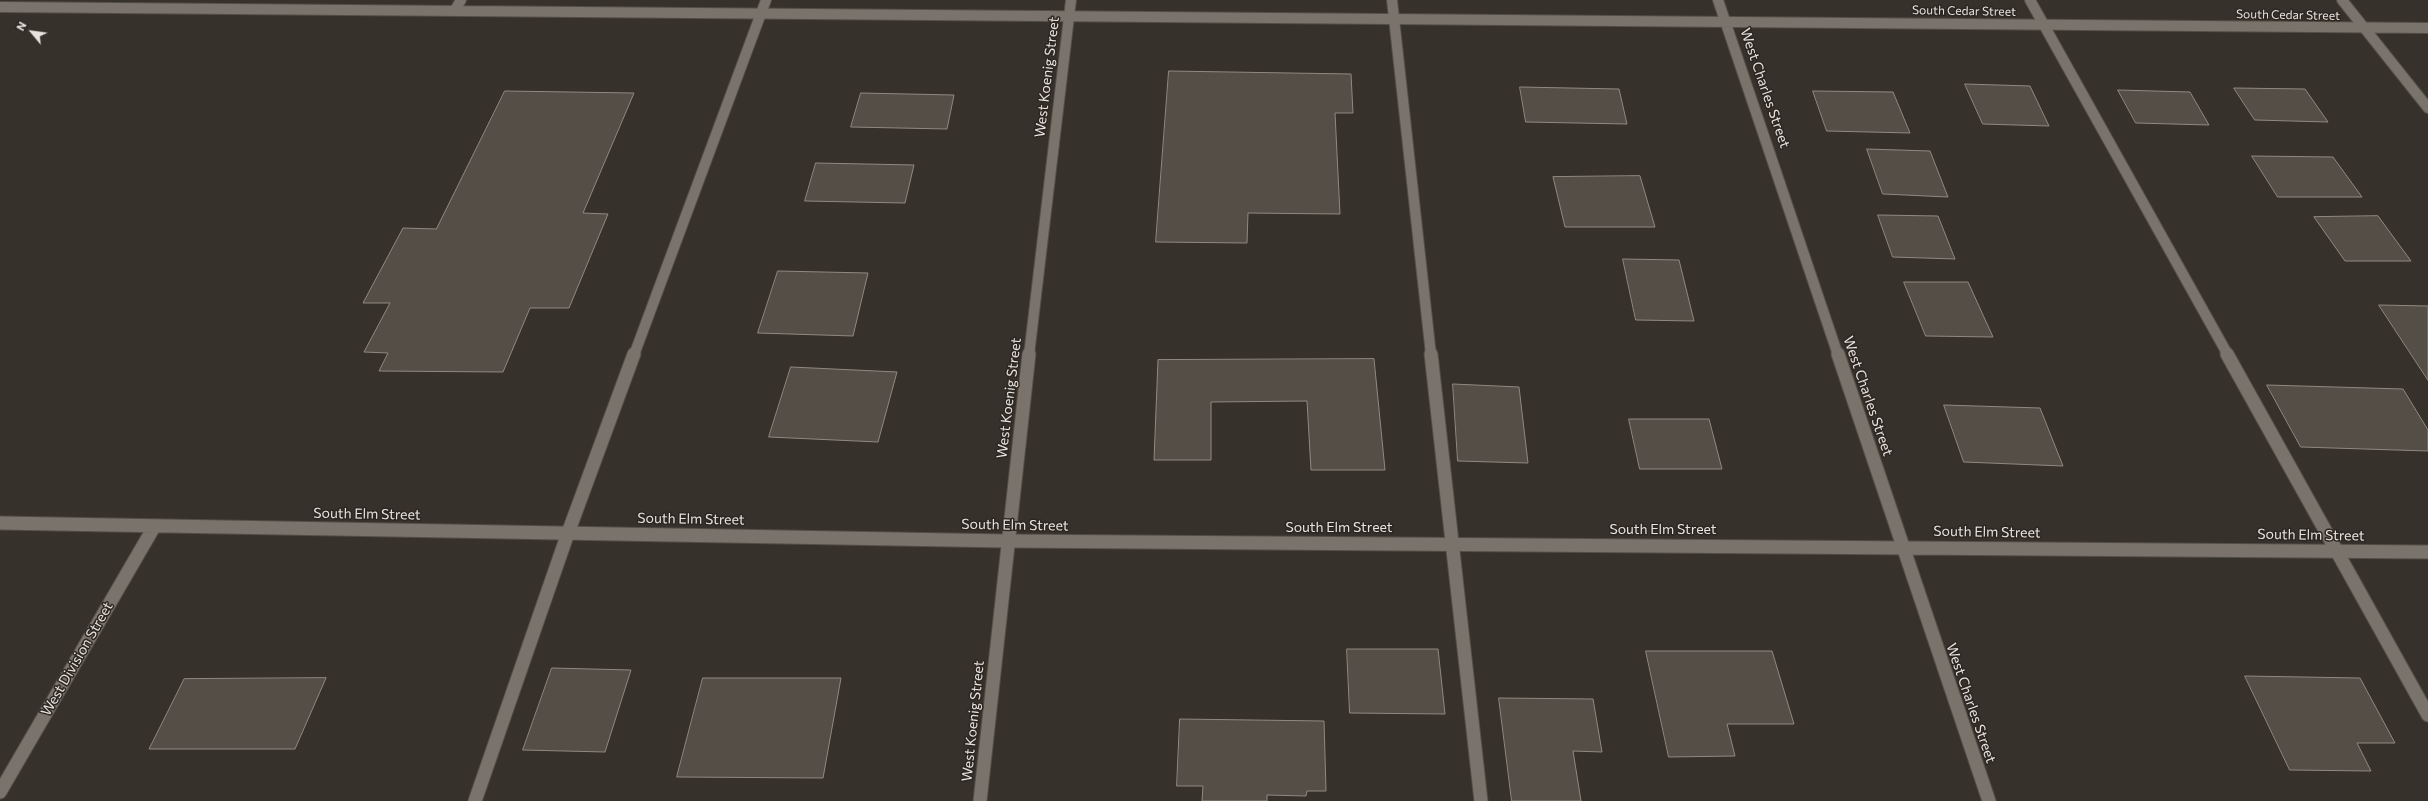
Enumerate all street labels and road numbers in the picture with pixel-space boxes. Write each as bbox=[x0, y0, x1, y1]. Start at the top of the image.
street label: South Cedar Street bbox=[1912, 3, 2016, 19]
street label: South Cedar Street bbox=[2236, 7, 2340, 23]
street label: West Koenig Street bbox=[1031, 16, 1063, 138]
street label: West Charles Street bbox=[1737, 26, 1793, 150]
street label: West Charles Street bbox=[1840, 334, 1896, 458]
street label: West Koenig Street bbox=[993, 337, 1025, 459]
street label: South Elm Street bbox=[313, 505, 421, 523]
street label: South Elm Street bbox=[637, 510, 745, 528]
street label: South Elm Street bbox=[961, 516, 1069, 534]
street label: South Elm Street bbox=[1285, 519, 1393, 535]
street label: South Elm Street bbox=[1609, 521, 1717, 537]
street label: South Elm Street bbox=[1933, 523, 2041, 541]
street label: South Elm Street bbox=[2257, 526, 2365, 544]
street label: West Division Street bbox=[38, 599, 116, 719]
street label: West Charles Street bbox=[1943, 641, 1999, 765]
street label: West Koenig Street bbox=[958, 660, 988, 782]

